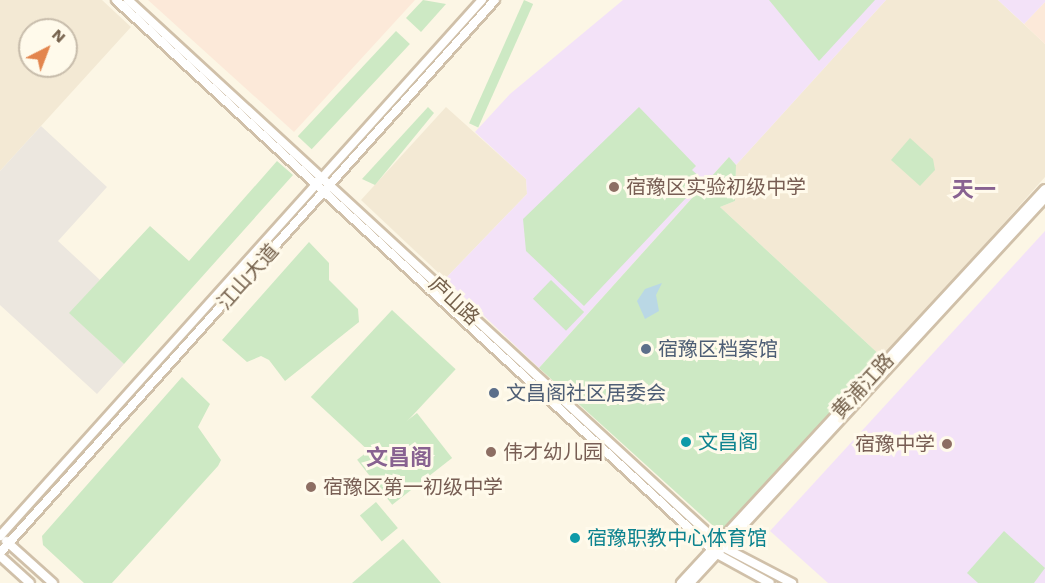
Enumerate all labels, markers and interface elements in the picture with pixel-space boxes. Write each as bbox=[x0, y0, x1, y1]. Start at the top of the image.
north arrow bbox=[18, 18, 78, 78]
text: N bbox=[48, 25, 70, 47]
place label: 宿豫区实验初级中学 bbox=[626, 175, 806, 199]
district label: 天一 bbox=[952, 177, 996, 203]
marker: 宿豫区实验初级中学 bbox=[607, 180, 621, 194]
street label: 江山大道 bbox=[212, 239, 284, 315]
street label: 庐山路 bbox=[424, 272, 484, 330]
place label: 宿豫区档案馆 bbox=[658, 337, 778, 361]
marker: 宿豫区档案馆 bbox=[639, 342, 653, 356]
street label: 黄浦江路 bbox=[827, 349, 899, 423]
place label: 文昌阁社区居委会 bbox=[506, 381, 666, 405]
marker: 文昌阁社区居委会 bbox=[487, 386, 501, 400]
place label: 文昌阁 bbox=[698, 430, 758, 454]
place label: 宿豫中学 bbox=[855, 432, 935, 456]
marker: 文昌阁 bbox=[679, 435, 693, 449]
marker: 宿豫中学 bbox=[940, 437, 954, 451]
place label: 伟才幼儿园 bbox=[503, 440, 603, 464]
district label: 文昌阁 bbox=[366, 445, 432, 471]
marker: 伟才幼儿园 bbox=[484, 445, 498, 459]
place label: 宿豫区第一初级中学 bbox=[323, 475, 503, 499]
marker: 宿豫区第一初级中学 bbox=[304, 480, 318, 494]
place label: 宿豫职教中心体育馆 bbox=[587, 526, 767, 550]
marker: 宿豫职教中心体育馆 bbox=[568, 531, 582, 545]

